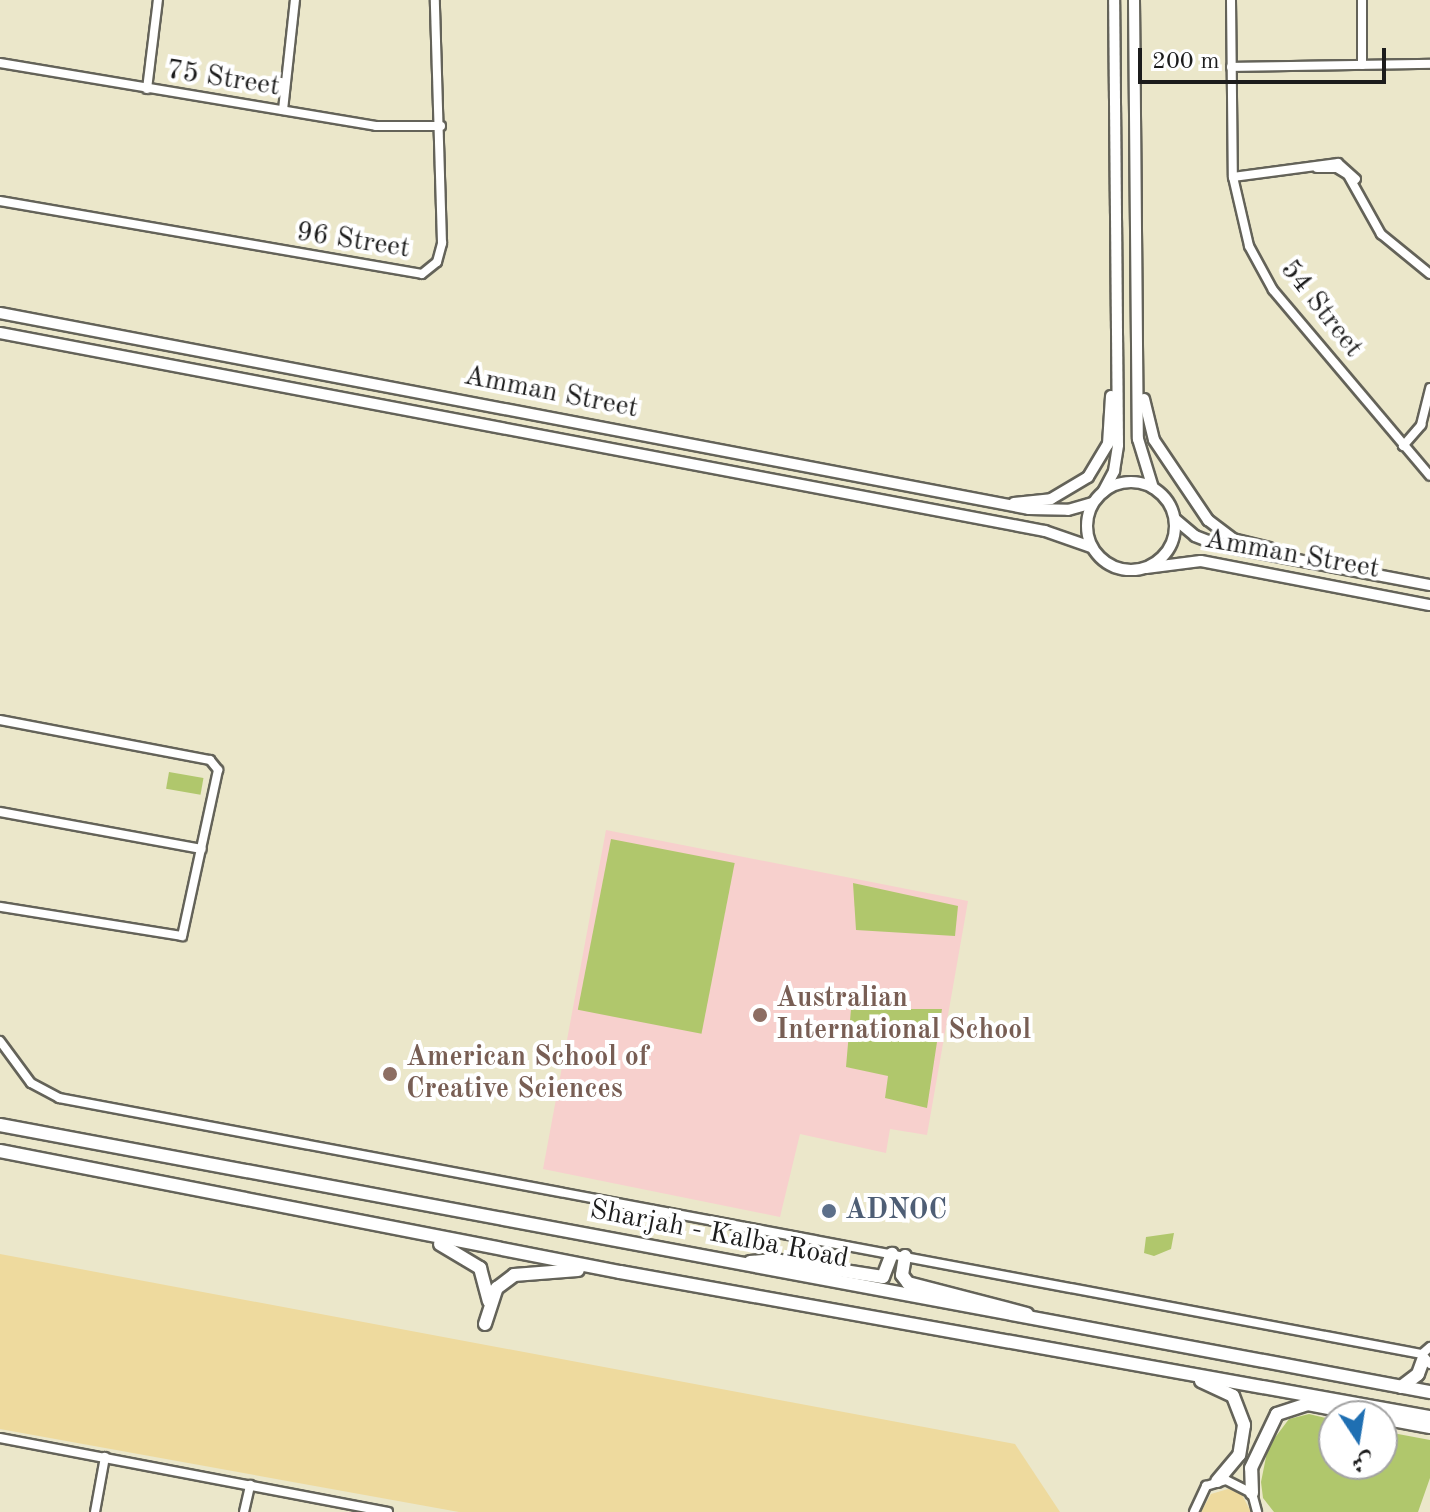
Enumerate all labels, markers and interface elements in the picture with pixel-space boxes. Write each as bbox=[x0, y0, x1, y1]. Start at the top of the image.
scale bar bbox=[1142, 32, 1390, 82]
text: 200 m bbox=[1152, 50, 1220, 74]
street label: 75 Street bbox=[164, 53, 282, 105]
street label: 96 Street bbox=[294, 215, 412, 267]
street label: 54 Street bbox=[1273, 254, 1369, 364]
street label: Amman Street bbox=[461, 360, 641, 426]
street label: Amman Street bbox=[1202, 523, 1382, 587]
place label: Australian International School bbox=[776, 982, 1031, 1048]
marker: Australian International School bbox=[751, 1006, 769, 1024]
place label: American School of Creative Sciences bbox=[406, 1041, 649, 1107]
marker: American School of Creative Sciences bbox=[381, 1065, 399, 1083]
street label: Sharjah - Kalba Road bbox=[587, 1193, 851, 1277]
place label: ADNOC bbox=[845, 1194, 947, 1228]
marker: ADNOC bbox=[820, 1202, 838, 1220]
north arrow bbox=[1318, 1400, 1398, 1480]
text: ش bbox=[1350, 1448, 1376, 1475]

